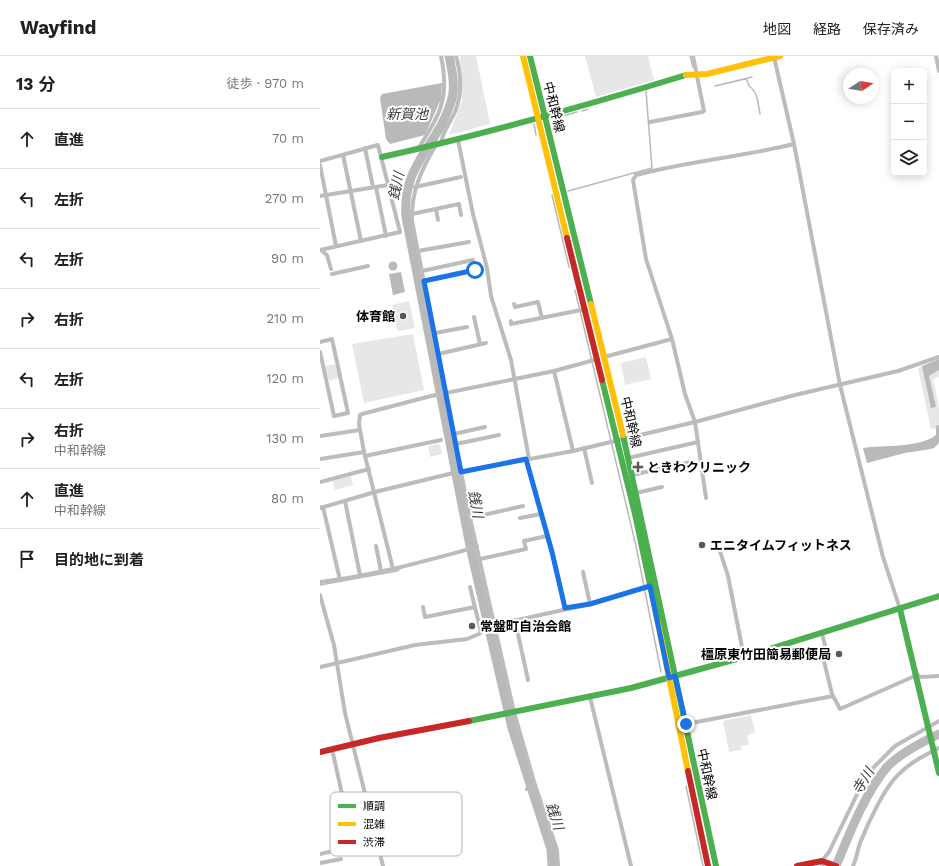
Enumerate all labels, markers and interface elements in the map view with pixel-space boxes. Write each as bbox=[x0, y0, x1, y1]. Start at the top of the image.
text: Wayfind bbox=[20, 16, 96, 39]
text: 地図 bbox=[763, 21, 791, 37]
text: 経路 bbox=[813, 21, 841, 37]
text: 保存済み bbox=[863, 21, 919, 37]
north arrow bbox=[843, 68, 879, 104]
map controls bbox=[891, 68, 927, 176]
button: + bbox=[891, 68, 927, 104]
text: 13 分 bbox=[16, 74, 55, 94]
text: 徒歩 · 970 m bbox=[226, 76, 304, 91]
street label: 中和幹線 bbox=[540, 80, 568, 134]
button: − bbox=[891, 104, 927, 140]
water label: 新賀池 bbox=[386, 106, 430, 122]
icon: ahead bbox=[16, 128, 38, 150]
text: 直進 bbox=[54, 131, 84, 149]
text: 70 m bbox=[272, 131, 304, 146]
button: layers bbox=[891, 140, 927, 176]
water label: 銭川 bbox=[385, 169, 407, 201]
icon: left bbox=[16, 188, 38, 210]
text: 左折 bbox=[54, 191, 84, 209]
text: 270 m bbox=[265, 191, 304, 206]
icon: left bbox=[16, 248, 38, 270]
text: 左折 bbox=[54, 251, 84, 269]
text: 90 m bbox=[271, 251, 304, 266]
route start bbox=[466, 261, 484, 279]
icon: right bbox=[16, 308, 38, 330]
place label: 体育館 bbox=[356, 309, 395, 324]
text: 右折 bbox=[54, 311, 84, 329]
text: 210 m bbox=[266, 311, 304, 326]
marker: 体育館 bbox=[398, 311, 408, 321]
icon: left bbox=[16, 368, 38, 390]
text: 左折 bbox=[54, 371, 84, 389]
text: 120 m bbox=[266, 371, 304, 386]
street label: 中和幹線 bbox=[618, 395, 644, 449]
text: 右折 bbox=[54, 422, 84, 440]
icon: right bbox=[16, 428, 38, 450]
text: 130 m bbox=[266, 431, 304, 446]
text: 中和幹線 bbox=[54, 443, 106, 458]
place label: ときわクリニック bbox=[647, 460, 751, 475]
marker: ときわクリニック bbox=[632, 461, 644, 473]
text: 直進 bbox=[54, 482, 84, 500]
icon: ahead bbox=[16, 488, 38, 510]
water label: 銭川 bbox=[465, 489, 487, 521]
text: 80 m bbox=[271, 491, 304, 506]
text: 中和幹線 bbox=[54, 503, 106, 518]
place label: エニタイムフィットネス bbox=[710, 538, 852, 553]
marker: エニタイムフィットネス bbox=[697, 540, 707, 550]
icon: arrive bbox=[16, 548, 38, 570]
text: 目的地に到着 bbox=[54, 551, 144, 569]
place label: 常盤町自治会館 bbox=[480, 619, 571, 634]
marker: 常盤町自治会館 bbox=[467, 621, 477, 631]
place label: 橿原東竹田簡易郵便局 bbox=[701, 647, 831, 662]
marker: 橿原東竹田簡易郵便局 bbox=[834, 649, 844, 659]
route end bbox=[677, 715, 695, 733]
street label: 中和幹線 bbox=[694, 747, 720, 801]
water label: 寺川 bbox=[849, 763, 878, 797]
legend bbox=[330, 792, 462, 856]
text: 順調 bbox=[363, 800, 385, 813]
water label: 銭川 bbox=[543, 800, 568, 834]
text: 混雑 bbox=[363, 818, 385, 831]
text: 渋滞 bbox=[363, 836, 385, 849]

